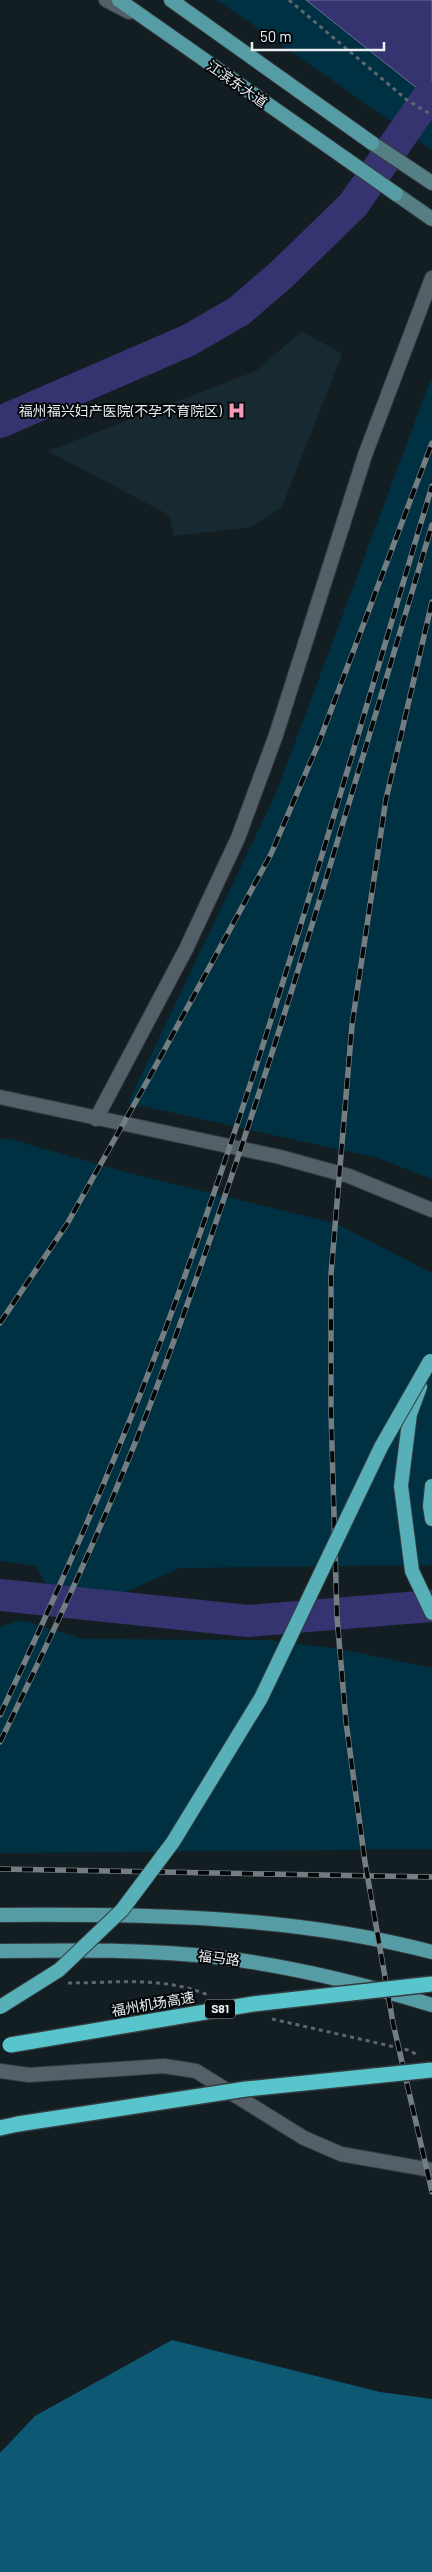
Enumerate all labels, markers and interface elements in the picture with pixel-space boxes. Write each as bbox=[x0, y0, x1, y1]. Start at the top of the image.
scale bar bbox=[252, 20, 384, 52]
text: 50 m bbox=[260, 27, 292, 45]
street label: 江滨东大道 bbox=[204, 57, 271, 111]
hospital icon: 福州福兴妇产医院(不孕不育院区) bbox=[226, 401, 246, 421]
place label: 福州福兴妇产医院(不孕不育院区) bbox=[19, 402, 222, 419]
street label: 福马路 bbox=[197, 1947, 241, 1968]
street label: 福州机场高速 bbox=[110, 1988, 196, 2019]
road number: S81 bbox=[205, 2000, 235, 2018]

